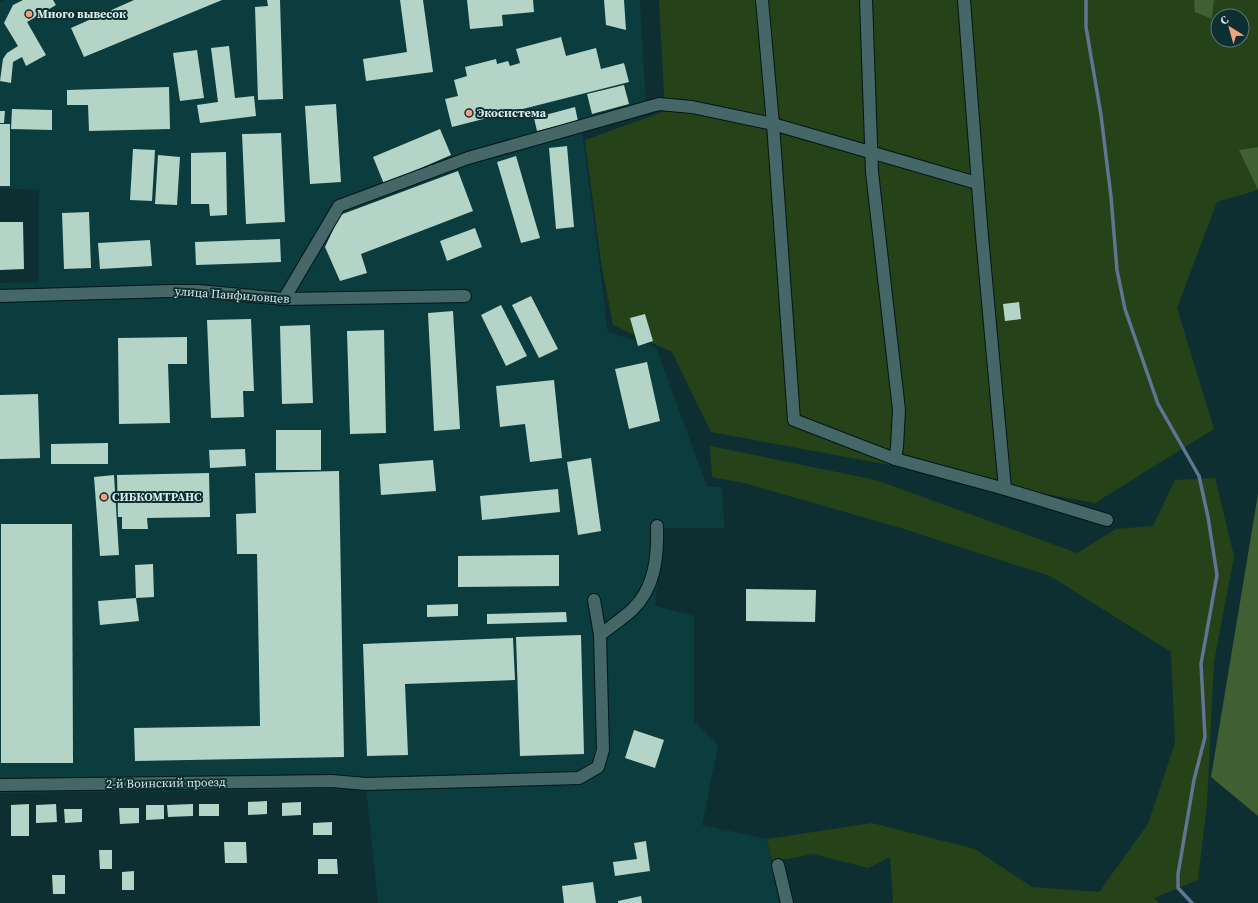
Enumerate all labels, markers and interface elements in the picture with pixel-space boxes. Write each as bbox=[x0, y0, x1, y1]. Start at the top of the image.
place label: Много вывесок bbox=[37, 6, 126, 22]
north arrow bbox=[1210, 8, 1250, 48]
marker: Много вывесок bbox=[24, 9, 34, 19]
text: С bbox=[1217, 12, 1232, 28]
place label: Экосистема bbox=[477, 105, 547, 121]
marker: Экосистема bbox=[464, 108, 474, 118]
street label: улица Панфиловцев bbox=[174, 283, 290, 307]
place label: СИБКОМТРАНС bbox=[112, 489, 202, 505]
marker: СИБКОМТРАНС bbox=[99, 492, 109, 502]
street label: 2-й Воинский проезд bbox=[106, 774, 226, 792]

